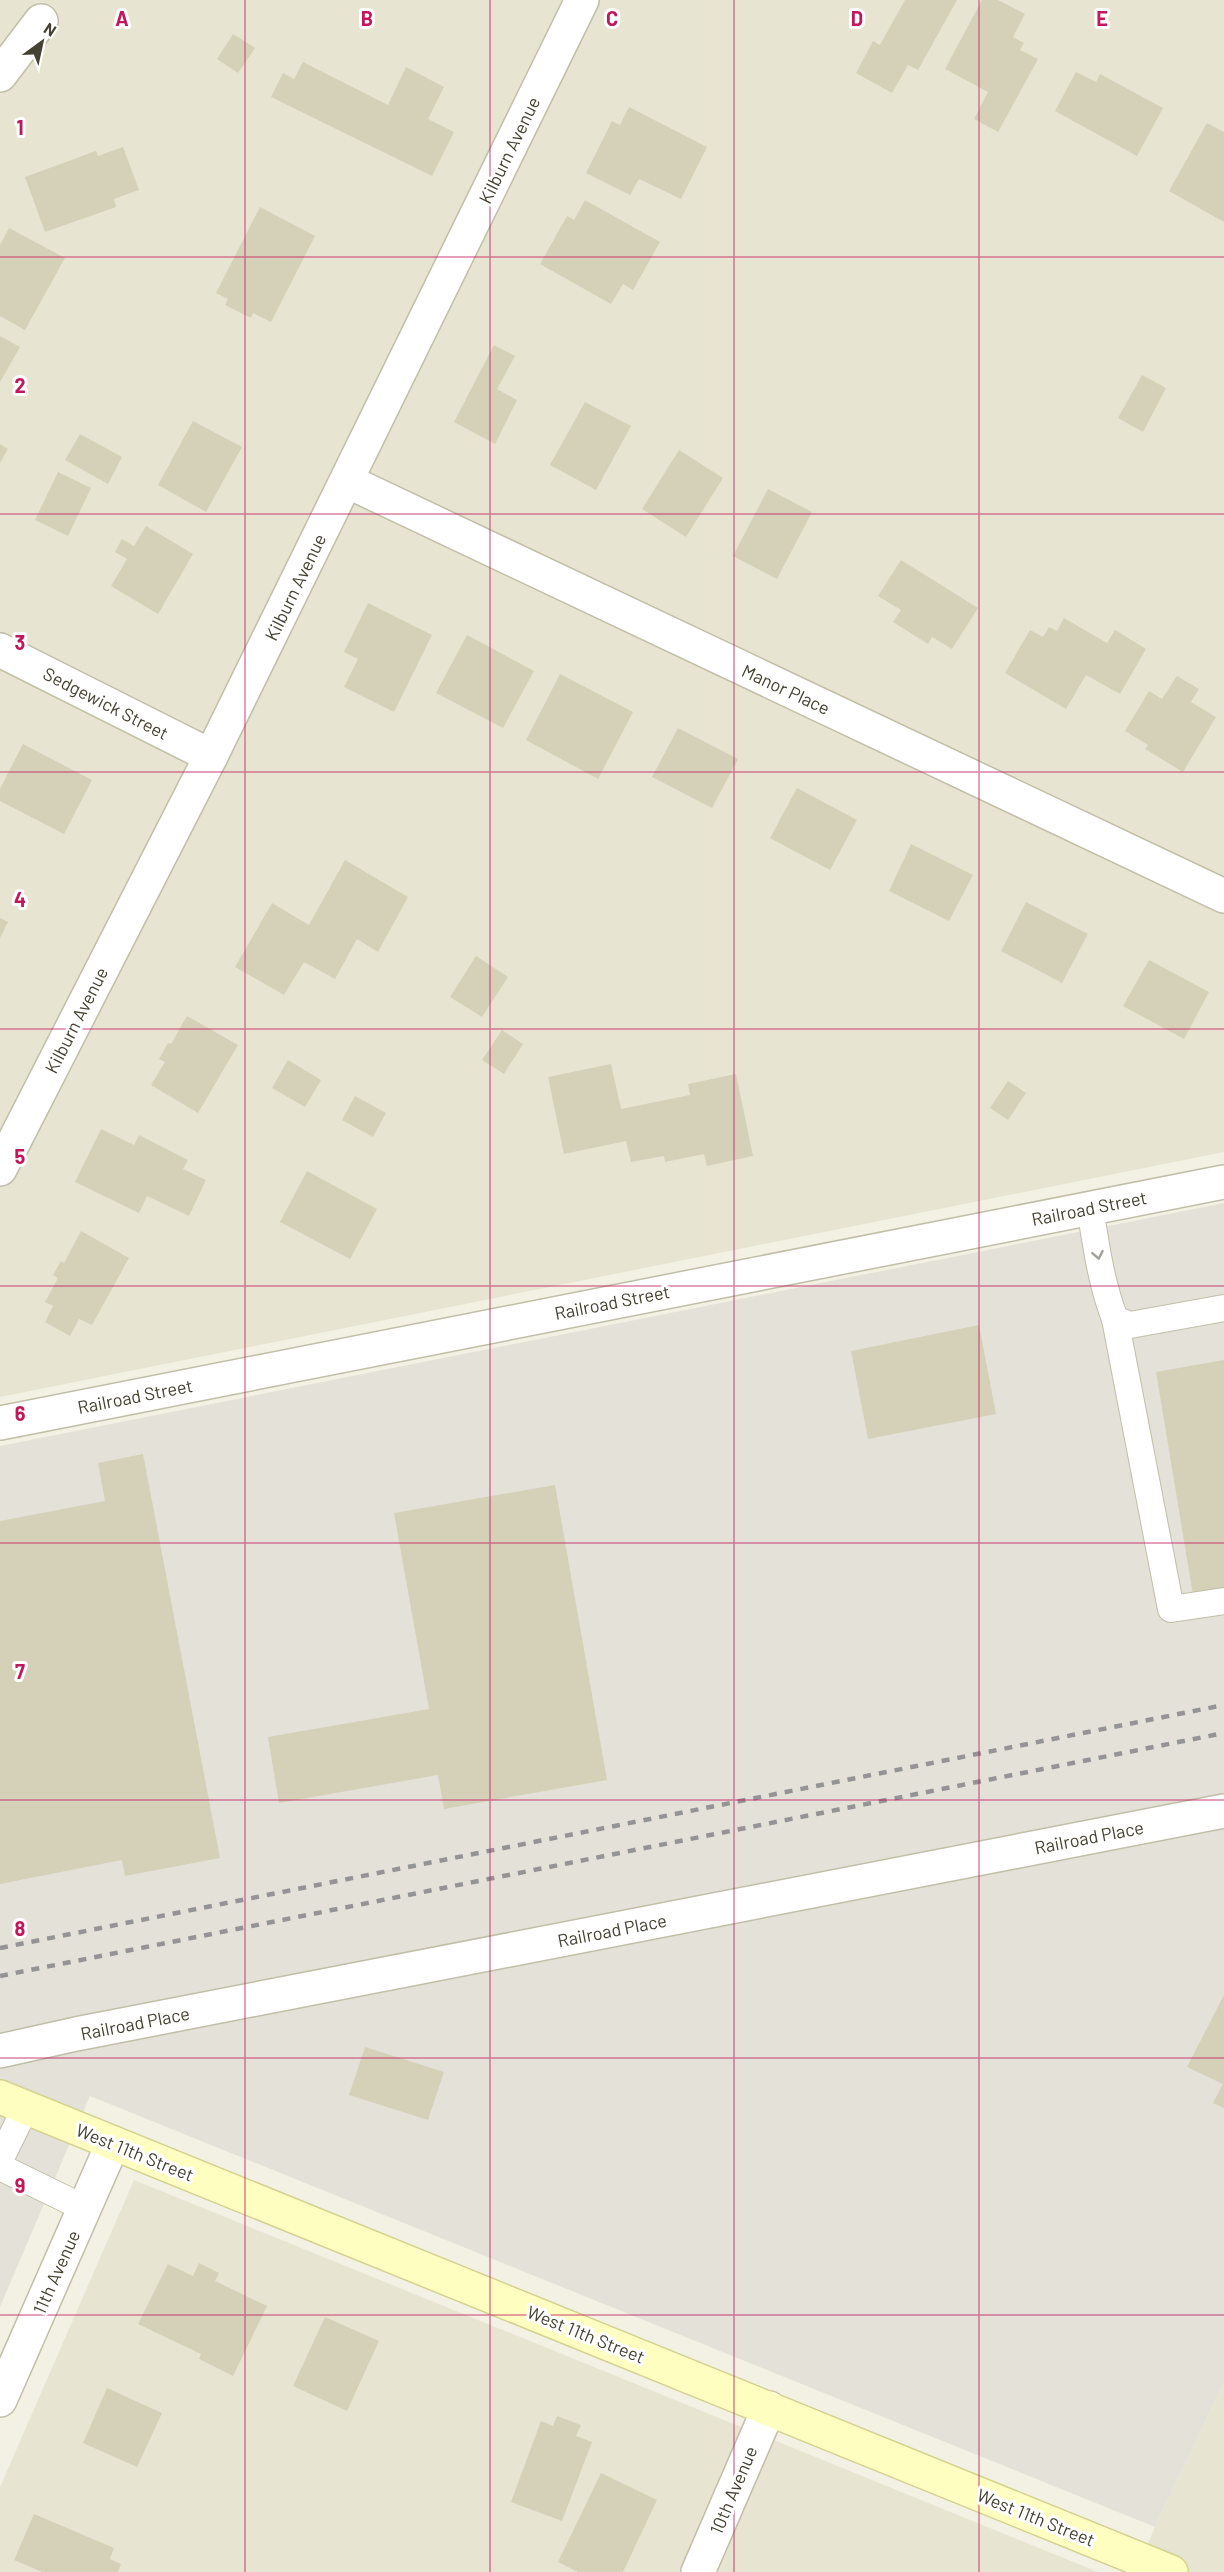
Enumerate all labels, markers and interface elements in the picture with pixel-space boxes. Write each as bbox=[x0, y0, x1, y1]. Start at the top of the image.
text: A bbox=[115, 6, 129, 30]
text: B bbox=[361, 6, 373, 30]
text: C bbox=[606, 6, 618, 30]
text: D bbox=[851, 6, 863, 30]
text: E bbox=[1096, 6, 1108, 30]
north arrow bbox=[12, 12, 72, 72]
text: N bbox=[41, 18, 60, 40]
street label: Kilburn Avenue bbox=[474, 93, 544, 207]
text: 1 bbox=[16, 115, 24, 139]
text: 2 bbox=[14, 373, 26, 397]
street label: Kilburn Avenue bbox=[260, 530, 330, 644]
text: 3 bbox=[15, 630, 25, 654]
street label: Manor Place bbox=[739, 659, 833, 719]
street label: Sedgewick Street bbox=[40, 662, 172, 744]
text: 4 bbox=[14, 887, 26, 911]
street label: Kilburn Avenue bbox=[40, 963, 112, 1077]
text: 5 bbox=[15, 1144, 26, 1168]
street label: Railroad Street bbox=[1029, 1186, 1149, 1230]
one-way arrow bbox=[1091, 1249, 1104, 1259]
street label: Railroad Street bbox=[552, 1280, 672, 1324]
street label: Railroad Street bbox=[75, 1374, 195, 1418]
text: 6 bbox=[15, 1401, 26, 1425]
text: 7 bbox=[15, 1659, 25, 1683]
street label: Railroad Place bbox=[1033, 1816, 1145, 1858]
street label: Railroad Place bbox=[556, 1909, 668, 1951]
text: 8 bbox=[15, 1916, 26, 1940]
street label: Railroad Place bbox=[79, 2002, 191, 2044]
street label: West 11th Street bbox=[73, 2118, 197, 2186]
text: 9 bbox=[15, 2173, 25, 2197]
street label: 11th Avenue bbox=[28, 2227, 84, 2317]
street label: West 11th Street bbox=[524, 2300, 648, 2368]
street label: 10th Avenue bbox=[705, 2443, 761, 2537]
street label: West 11th Street bbox=[974, 2483, 1098, 2551]

